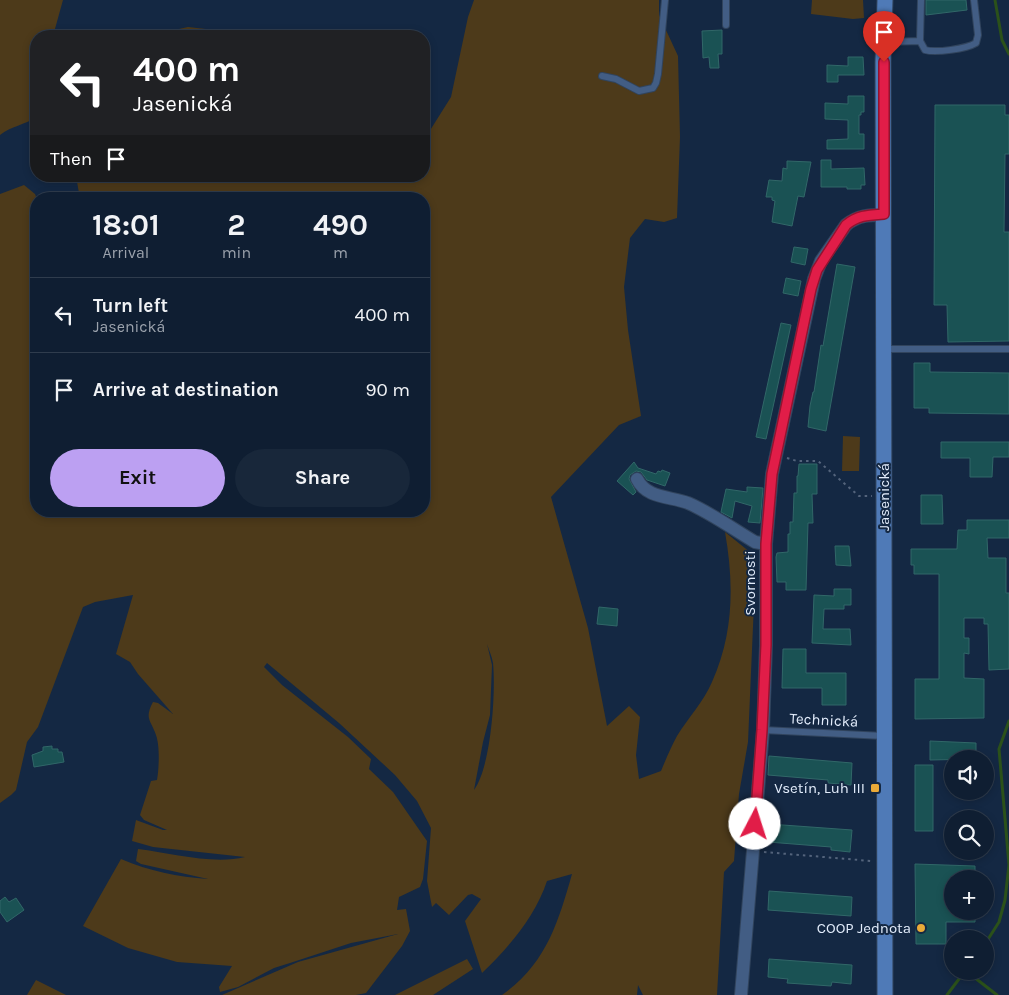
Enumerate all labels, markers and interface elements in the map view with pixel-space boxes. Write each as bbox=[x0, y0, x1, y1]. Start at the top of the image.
pin bbox=[863, 11, 905, 62]
icon: arrive bbox=[870, 18, 898, 46]
text: 400 m bbox=[133, 49, 240, 90]
icon: left bbox=[50, 50, 115, 115]
text: Jasenická bbox=[133, 91, 233, 117]
icon: arrive bbox=[102, 145, 130, 173]
text: Then bbox=[50, 148, 92, 170]
text: 18:01 bbox=[92, 207, 160, 243]
text: 2 bbox=[227, 207, 245, 243]
text: 490 bbox=[313, 207, 368, 243]
text: Arrival bbox=[102, 243, 149, 262]
text: min bbox=[222, 243, 251, 262]
text: m bbox=[333, 243, 348, 262]
text: Turn left bbox=[93, 295, 168, 317]
icon: left bbox=[50, 301, 78, 329]
text: 400 m bbox=[355, 304, 410, 326]
text: Jasenická bbox=[93, 317, 165, 336]
icon: arrive bbox=[50, 376, 78, 404]
text: Arrive at destination bbox=[93, 379, 279, 401]
text: 90 m bbox=[365, 379, 410, 401]
button: Exit bbox=[50, 449, 225, 507]
button: Share bbox=[235, 449, 410, 507]
street label: Jasenická bbox=[875, 463, 893, 531]
street label: Svornosti bbox=[741, 550, 759, 616]
street label: Technická bbox=[789, 709, 859, 731]
map controls bbox=[944, 750, 994, 980]
button: sound bbox=[944, 750, 994, 800]
place label: Vsetín, Luh III bbox=[774, 779, 865, 797]
marker: Vsetín, Luh III bbox=[869, 782, 881, 794]
position arrow bbox=[728, 797, 780, 849]
button: search bbox=[944, 810, 994, 860]
button: + bbox=[944, 870, 994, 920]
place label: COOP Jednota bbox=[817, 919, 911, 937]
marker: COOP Jednota bbox=[915, 922, 927, 934]
button: − bbox=[944, 930, 994, 980]

